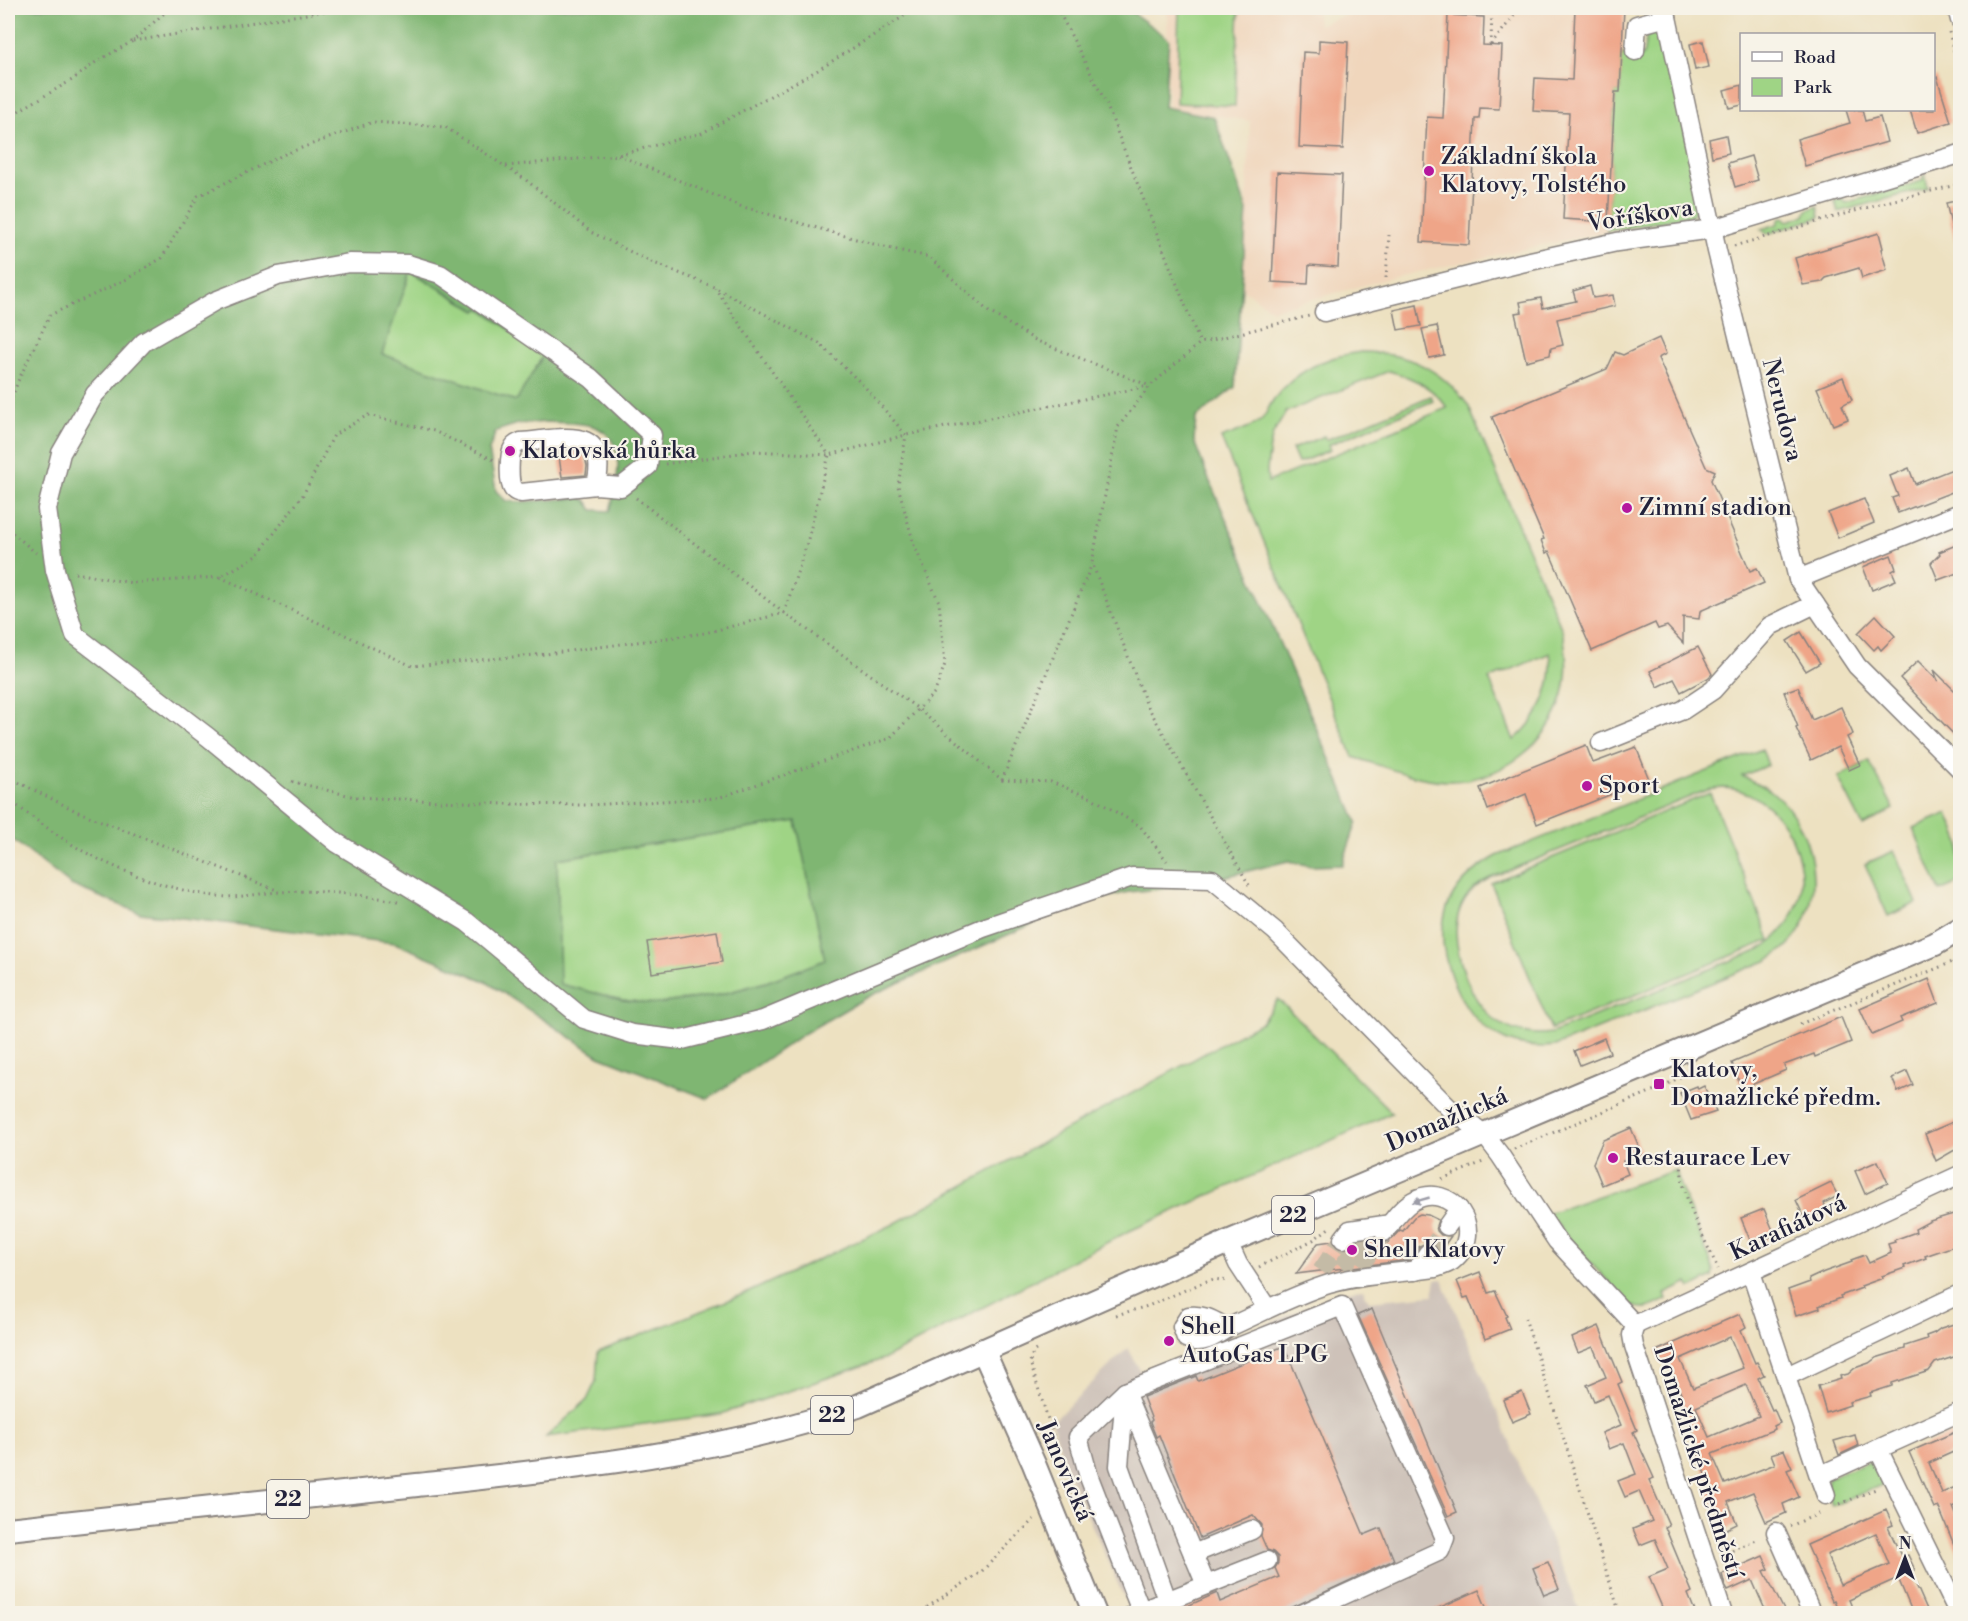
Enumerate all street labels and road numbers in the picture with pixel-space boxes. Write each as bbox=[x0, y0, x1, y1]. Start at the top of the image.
street label: Voříškova bbox=[1584, 193, 1696, 239]
street label: Nerudova bbox=[1755, 355, 1809, 465]
street label: Domažlická bbox=[1382, 1081, 1513, 1159]
street label: Karafiátová bbox=[1725, 1188, 1852, 1268]
road number: 22 bbox=[1272, 1196, 1314, 1234]
street label: Domažlické předměstí bbox=[1646, 1342, 1750, 1583]
road number: 22 bbox=[811, 1396, 853, 1434]
street label: Janovická bbox=[1030, 1415, 1100, 1527]
road number: 22 bbox=[267, 1480, 309, 1518]

